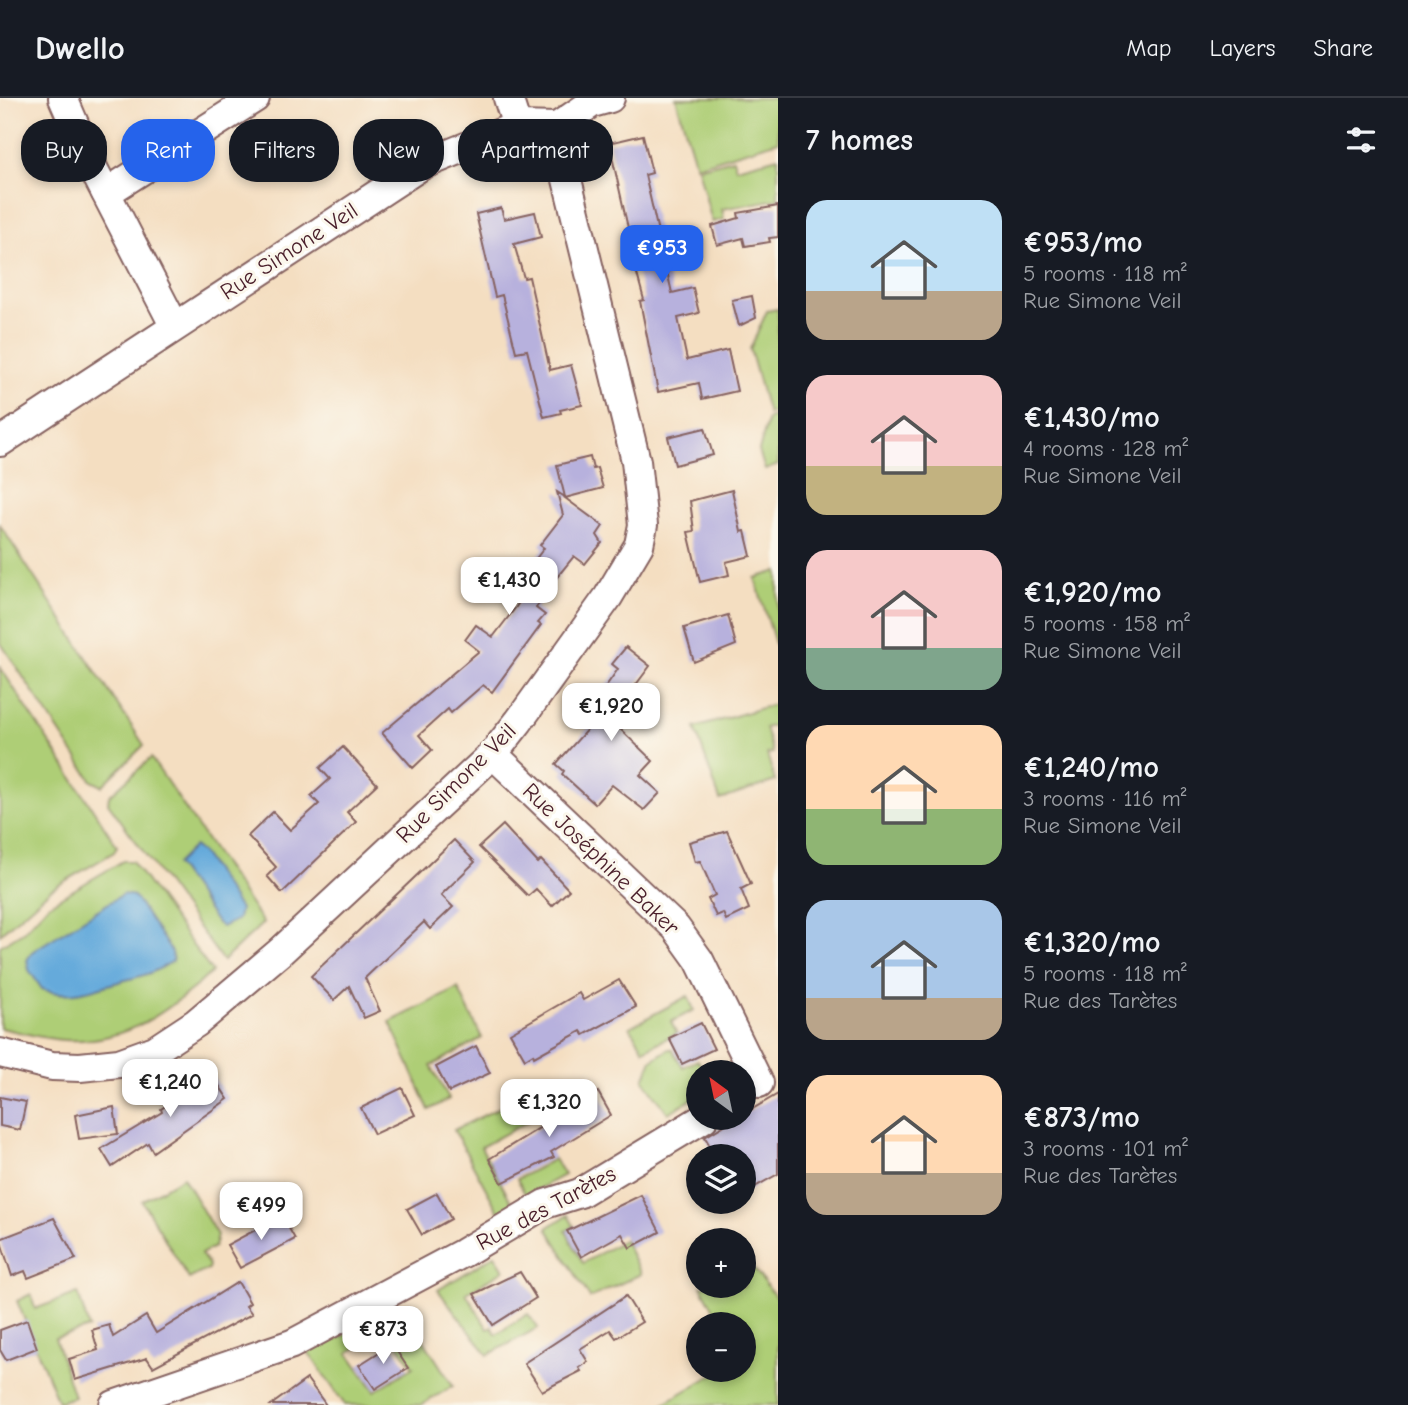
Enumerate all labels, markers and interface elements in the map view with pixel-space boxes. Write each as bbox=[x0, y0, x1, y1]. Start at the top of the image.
text: Dwello bbox=[35, 29, 125, 67]
text: Map bbox=[1126, 34, 1172, 62]
text: Layers bbox=[1210, 34, 1275, 62]
text: Share bbox=[1313, 34, 1373, 62]
chip: Buy bbox=[21, 119, 107, 182]
chip: Rent bbox=[121, 119, 215, 182]
chip: Filters bbox=[229, 119, 339, 182]
chip: New bbox=[353, 119, 444, 182]
chip: Apartment bbox=[458, 119, 613, 182]
icon: filters bbox=[1342, 121, 1380, 159]
text: 7 homes bbox=[806, 123, 913, 158]
street label: Rue Simone Veil bbox=[215, 197, 363, 305]
text: €953/mo bbox=[1023, 225, 1143, 260]
pin: €953 bbox=[621, 226, 703, 285]
icon: home bbox=[862, 228, 946, 312]
text: €953 bbox=[636, 234, 688, 261]
text: 5 rooms · 118 m² bbox=[1023, 260, 1187, 287]
text: Rue Simone Veil bbox=[1023, 287, 1181, 314]
text: €1,430/mo bbox=[1023, 400, 1160, 435]
icon: home bbox=[862, 403, 946, 487]
text: 4 rooms · 128 m² bbox=[1023, 435, 1188, 462]
text: Rue Simone Veil bbox=[1023, 462, 1181, 489]
pin: €1,430 bbox=[452, 558, 566, 617]
text: €1,430 bbox=[477, 566, 541, 593]
text: €1,920/mo bbox=[1023, 575, 1162, 610]
icon: home bbox=[862, 578, 946, 662]
text: 5 rooms · 158 m² bbox=[1023, 610, 1190, 637]
text: Rue Simone Veil bbox=[1023, 637, 1181, 664]
pin: €1,920 bbox=[554, 684, 668, 743]
text: €1,920 bbox=[578, 692, 644, 719]
street label: Rue Simone Veil bbox=[390, 717, 522, 849]
text: €1,240/mo bbox=[1023, 750, 1159, 785]
icon: home bbox=[862, 753, 946, 837]
street label: Rue Joséphine Baker bbox=[517, 777, 686, 941]
text: 3 rooms · 116 m² bbox=[1023, 785, 1187, 812]
text: Rue Simone Veil bbox=[1023, 812, 1181, 839]
text: €1,320/mo bbox=[1023, 925, 1161, 960]
icon: home bbox=[862, 928, 946, 1012]
text: 5 rooms · 118 m² bbox=[1023, 960, 1187, 987]
text: Rue des Tarètes bbox=[1023, 987, 1177, 1014]
pin: €1,240 bbox=[113, 1060, 227, 1119]
north arrow bbox=[686, 1060, 756, 1130]
map controls bbox=[686, 1060, 756, 1382]
text: €1,240 bbox=[138, 1068, 202, 1095]
pin: €1,320 bbox=[492, 1080, 606, 1139]
text: €1,320 bbox=[516, 1088, 582, 1115]
text: €873/mo bbox=[1023, 1100, 1140, 1135]
icon: home bbox=[862, 1103, 946, 1187]
text: 3 rooms · 101 m² bbox=[1023, 1135, 1188, 1162]
button: layers bbox=[686, 1144, 756, 1214]
street label: Rue des Tarètes bbox=[472, 1160, 620, 1256]
text: Rue des Tarètes bbox=[1023, 1162, 1177, 1189]
pin: €499 bbox=[220, 1182, 302, 1242]
text: €499 bbox=[236, 1191, 286, 1218]
button: + bbox=[686, 1228, 756, 1298]
pin: €873 bbox=[342, 1306, 424, 1366]
button: − bbox=[686, 1312, 756, 1382]
text: €873 bbox=[358, 1315, 408, 1342]

